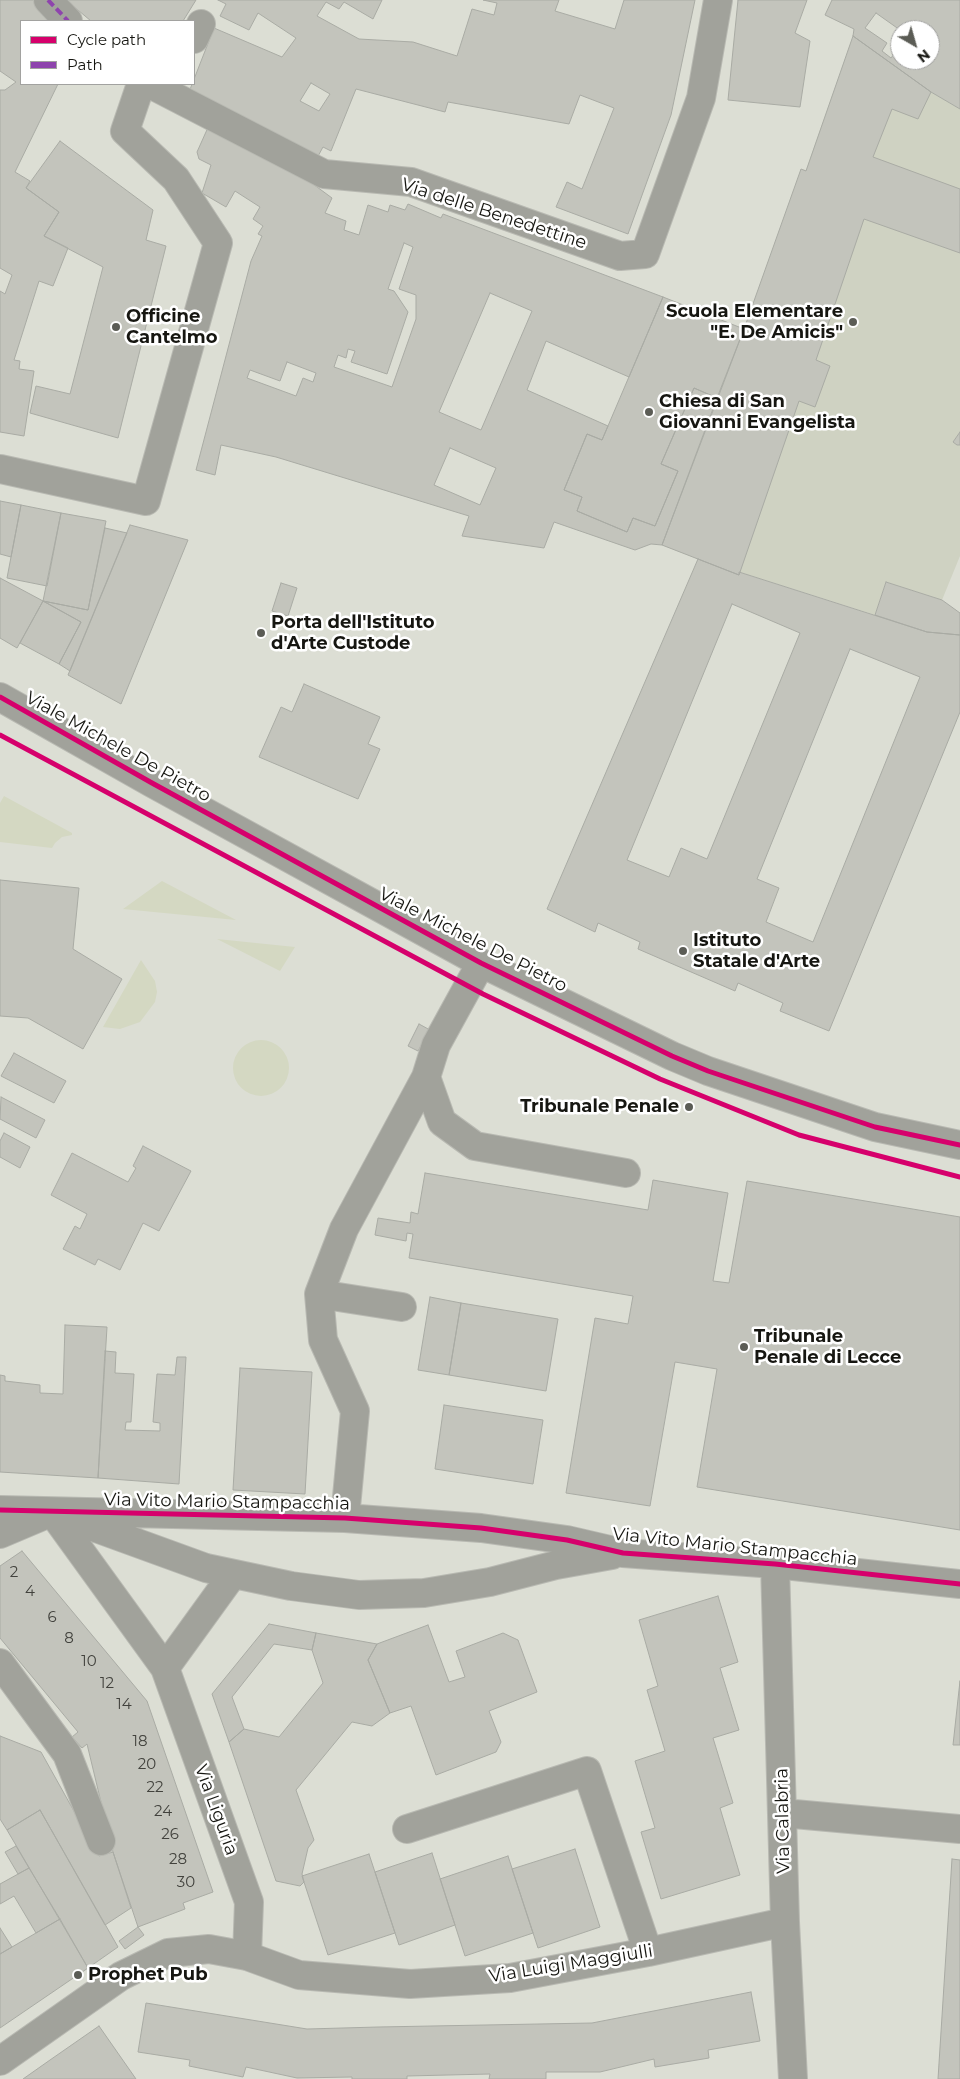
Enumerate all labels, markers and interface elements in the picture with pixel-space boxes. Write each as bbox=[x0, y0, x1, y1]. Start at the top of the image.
legend bbox=[20, 20, 195, 85]
north arrow bbox=[890, 20, 940, 70]
text: Cycle path bbox=[67, 30, 146, 49]
text: N bbox=[914, 45, 934, 67]
text: Path bbox=[67, 55, 103, 74]
street label: Via delle Benedettine bbox=[399, 174, 589, 254]
place label: Scuola Elementare "E. De Amicis" bbox=[666, 301, 843, 344]
place label: Officine Cantelmo bbox=[126, 306, 218, 348]
marker: Scuola Elementare "E. De Amicis" bbox=[847, 316, 859, 328]
marker: Officine Cantelmo bbox=[110, 321, 122, 333]
place label: Chiesa di San Giovanni Evangelista bbox=[659, 391, 856, 434]
marker: Chiesa di San Giovanni Evangelista bbox=[643, 406, 655, 418]
place label: Porta dell'Istituto d'Arte Custode bbox=[271, 612, 435, 654]
marker: Porta dell'Istituto d'Arte Custode bbox=[255, 627, 267, 639]
street label: Viale Michele De Pietro bbox=[22, 687, 214, 807]
street label: Viale Michele De Pietro bbox=[375, 883, 571, 997]
place label: Istituto Statale d'Arte bbox=[693, 930, 820, 972]
marker: Istituto Statale d'Arte bbox=[677, 945, 689, 957]
place label: Tribunale Penale bbox=[520, 1096, 679, 1118]
marker: Tribunale Penale bbox=[683, 1101, 695, 1113]
place label: Tribunale Penale di Lecce bbox=[754, 1326, 901, 1368]
marker: Tribunale Penale di Lecce bbox=[738, 1341, 750, 1353]
street label: Via Vito Mario Stampacchia bbox=[104, 1489, 350, 1515]
street label: Via Vito Mario Stampacchia bbox=[611, 1523, 859, 1571]
house number: 2 bbox=[10, 1564, 18, 1582]
house number: 4 bbox=[25, 1583, 35, 1601]
house number: 6 bbox=[47, 1609, 57, 1627]
house number: 8 bbox=[64, 1630, 74, 1648]
house number: 10 bbox=[81, 1653, 97, 1671]
house number: 12 bbox=[100, 1675, 114, 1693]
house number: 14 bbox=[116, 1696, 132, 1714]
house number: 18 bbox=[133, 1733, 147, 1751]
house number: 20 bbox=[138, 1756, 156, 1774]
street label: Via Liguria bbox=[190, 1762, 242, 1858]
street label: Via Calabria bbox=[771, 1768, 795, 1874]
house number: 22 bbox=[146, 1779, 164, 1797]
house number: 24 bbox=[154, 1803, 172, 1821]
house number: 26 bbox=[161, 1826, 179, 1844]
house number: 28 bbox=[169, 1851, 187, 1869]
house number: 30 bbox=[177, 1874, 195, 1892]
street label: Via Luigi Maggiulli bbox=[488, 1940, 654, 1988]
place label: Prophet Pub bbox=[88, 1964, 208, 1986]
marker: Prophet Pub bbox=[72, 1969, 84, 1981]

